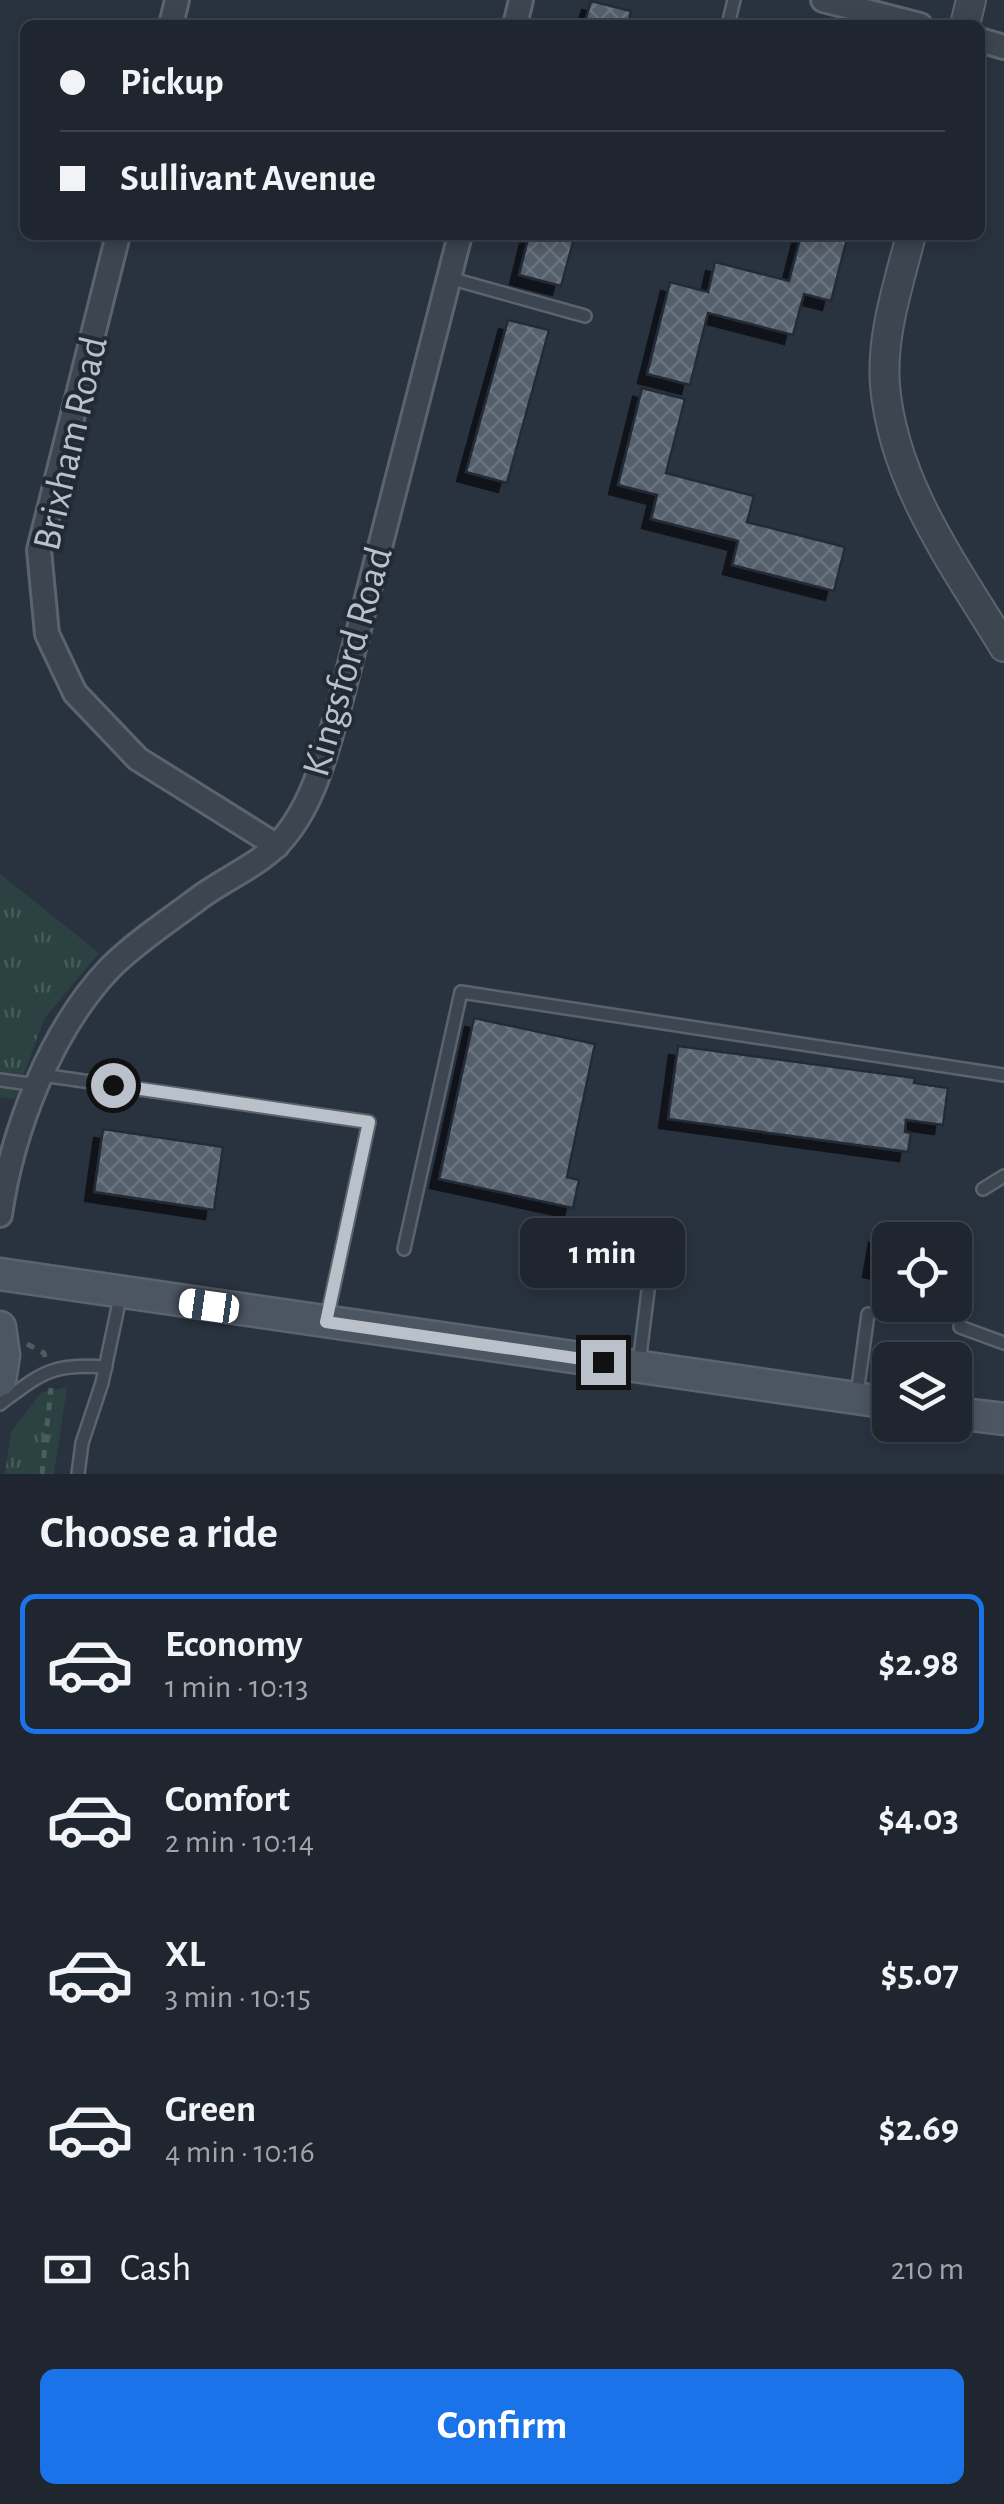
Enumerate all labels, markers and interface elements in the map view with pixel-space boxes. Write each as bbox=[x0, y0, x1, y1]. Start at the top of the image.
text: Pickup bbox=[120, 64, 224, 102]
text: Sullivant Avenue bbox=[120, 160, 376, 198]
street label: Brixham Road bbox=[27, 333, 115, 554]
street label: Kingsford Road bbox=[296, 542, 400, 781]
route start bbox=[91, 1063, 136, 1108]
callout: 1 min bbox=[520, 1217, 686, 1287]
map controls bbox=[872, 1222, 972, 1442]
button: locate bbox=[872, 1222, 972, 1322]
text: 1 min bbox=[569, 1237, 636, 1269]
car bbox=[177, 1287, 241, 1325]
route end bbox=[581, 1340, 626, 1385]
button: layers bbox=[872, 1342, 972, 1442]
text: Choose a ride bbox=[40, 1511, 278, 1556]
icon: car bbox=[45, 1619, 135, 1709]
text: Economy bbox=[165, 1626, 303, 1664]
text: $2.98 bbox=[878, 1645, 959, 1683]
text: 1 min · 10:13 bbox=[165, 1671, 308, 1703]
icon: car bbox=[45, 1774, 135, 1864]
text: Comfort bbox=[165, 1781, 290, 1819]
text: $4.03 bbox=[878, 1800, 959, 1838]
text: 2 min · 10:14 bbox=[165, 1826, 314, 1858]
icon: car bbox=[45, 1929, 135, 2019]
text: XL bbox=[165, 1936, 205, 1974]
text: $5.07 bbox=[881, 1955, 959, 1993]
text: 3 min · 10:15 bbox=[165, 1981, 311, 2013]
icon: car bbox=[45, 2084, 135, 2174]
text: Green bbox=[165, 2091, 256, 2129]
text: $2.69 bbox=[879, 2110, 959, 2148]
text: 4 min · 10:16 bbox=[165, 2136, 315, 2168]
icon: cash bbox=[40, 2242, 95, 2297]
text: Cash bbox=[120, 2250, 191, 2288]
text: 210 m bbox=[891, 2253, 964, 2285]
button: Confirm bbox=[40, 2369, 964, 2484]

